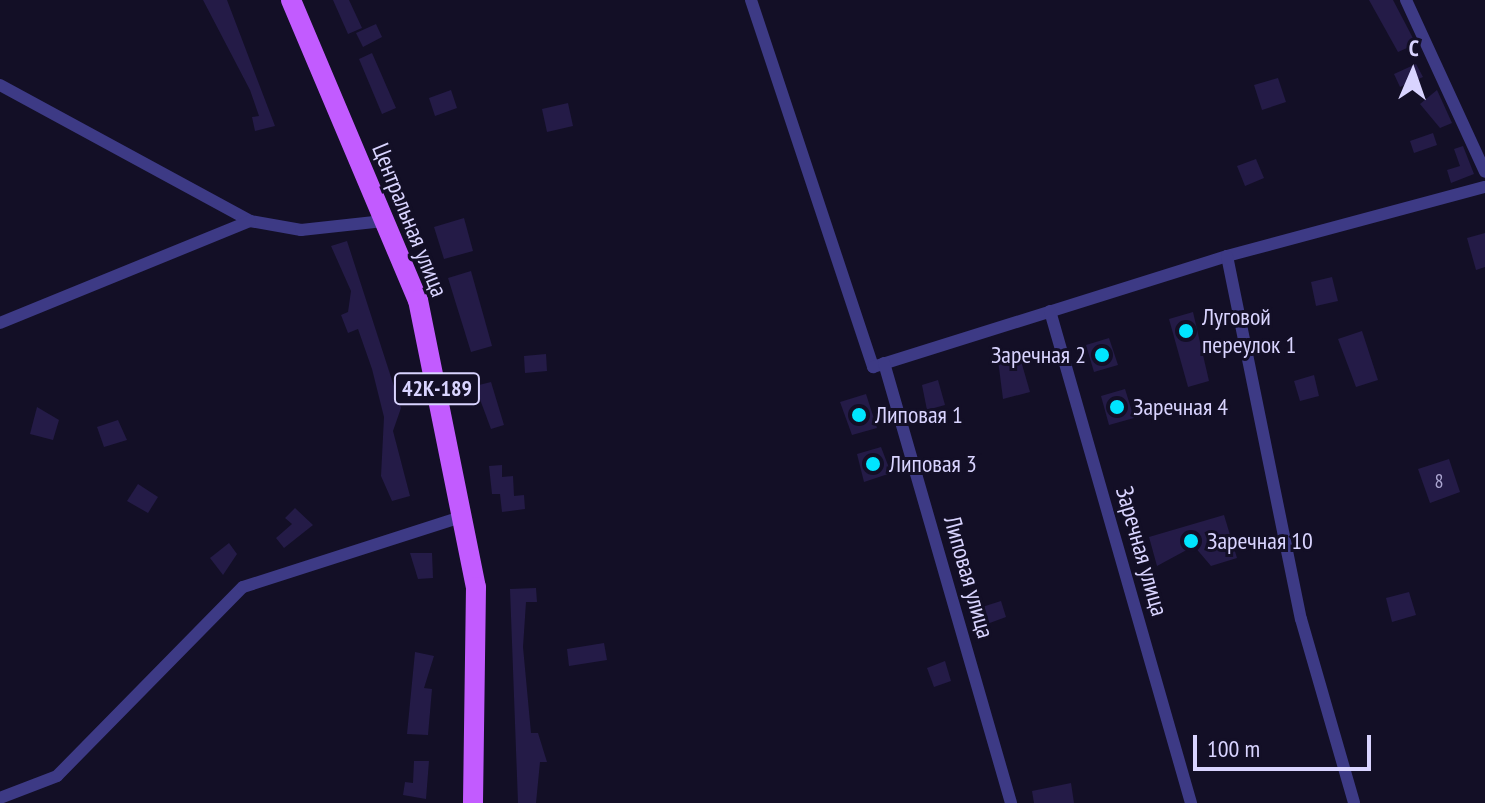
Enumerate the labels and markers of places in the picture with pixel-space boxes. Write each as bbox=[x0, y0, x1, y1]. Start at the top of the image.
place label: Луговой переулок 1 bbox=[1202, 303, 1296, 359]
marker: Луговой переулок 1 bbox=[1177, 322, 1195, 340]
place label: Заречная 2 bbox=[991, 341, 1086, 369]
marker: Заречная 2 bbox=[1093, 346, 1111, 364]
place label: Заречная 4 bbox=[1133, 393, 1228, 421]
marker: Заречная 4 bbox=[1108, 398, 1126, 416]
place label: Липовая 1 bbox=[875, 401, 963, 429]
marker: Липовая 1 bbox=[850, 406, 868, 424]
place label: Липовая 3 bbox=[889, 450, 977, 478]
marker: Липовая 3 bbox=[864, 455, 882, 473]
place label: Заречная 10 bbox=[1207, 527, 1313, 555]
marker: Заречная 10 bbox=[1182, 532, 1200, 550]

